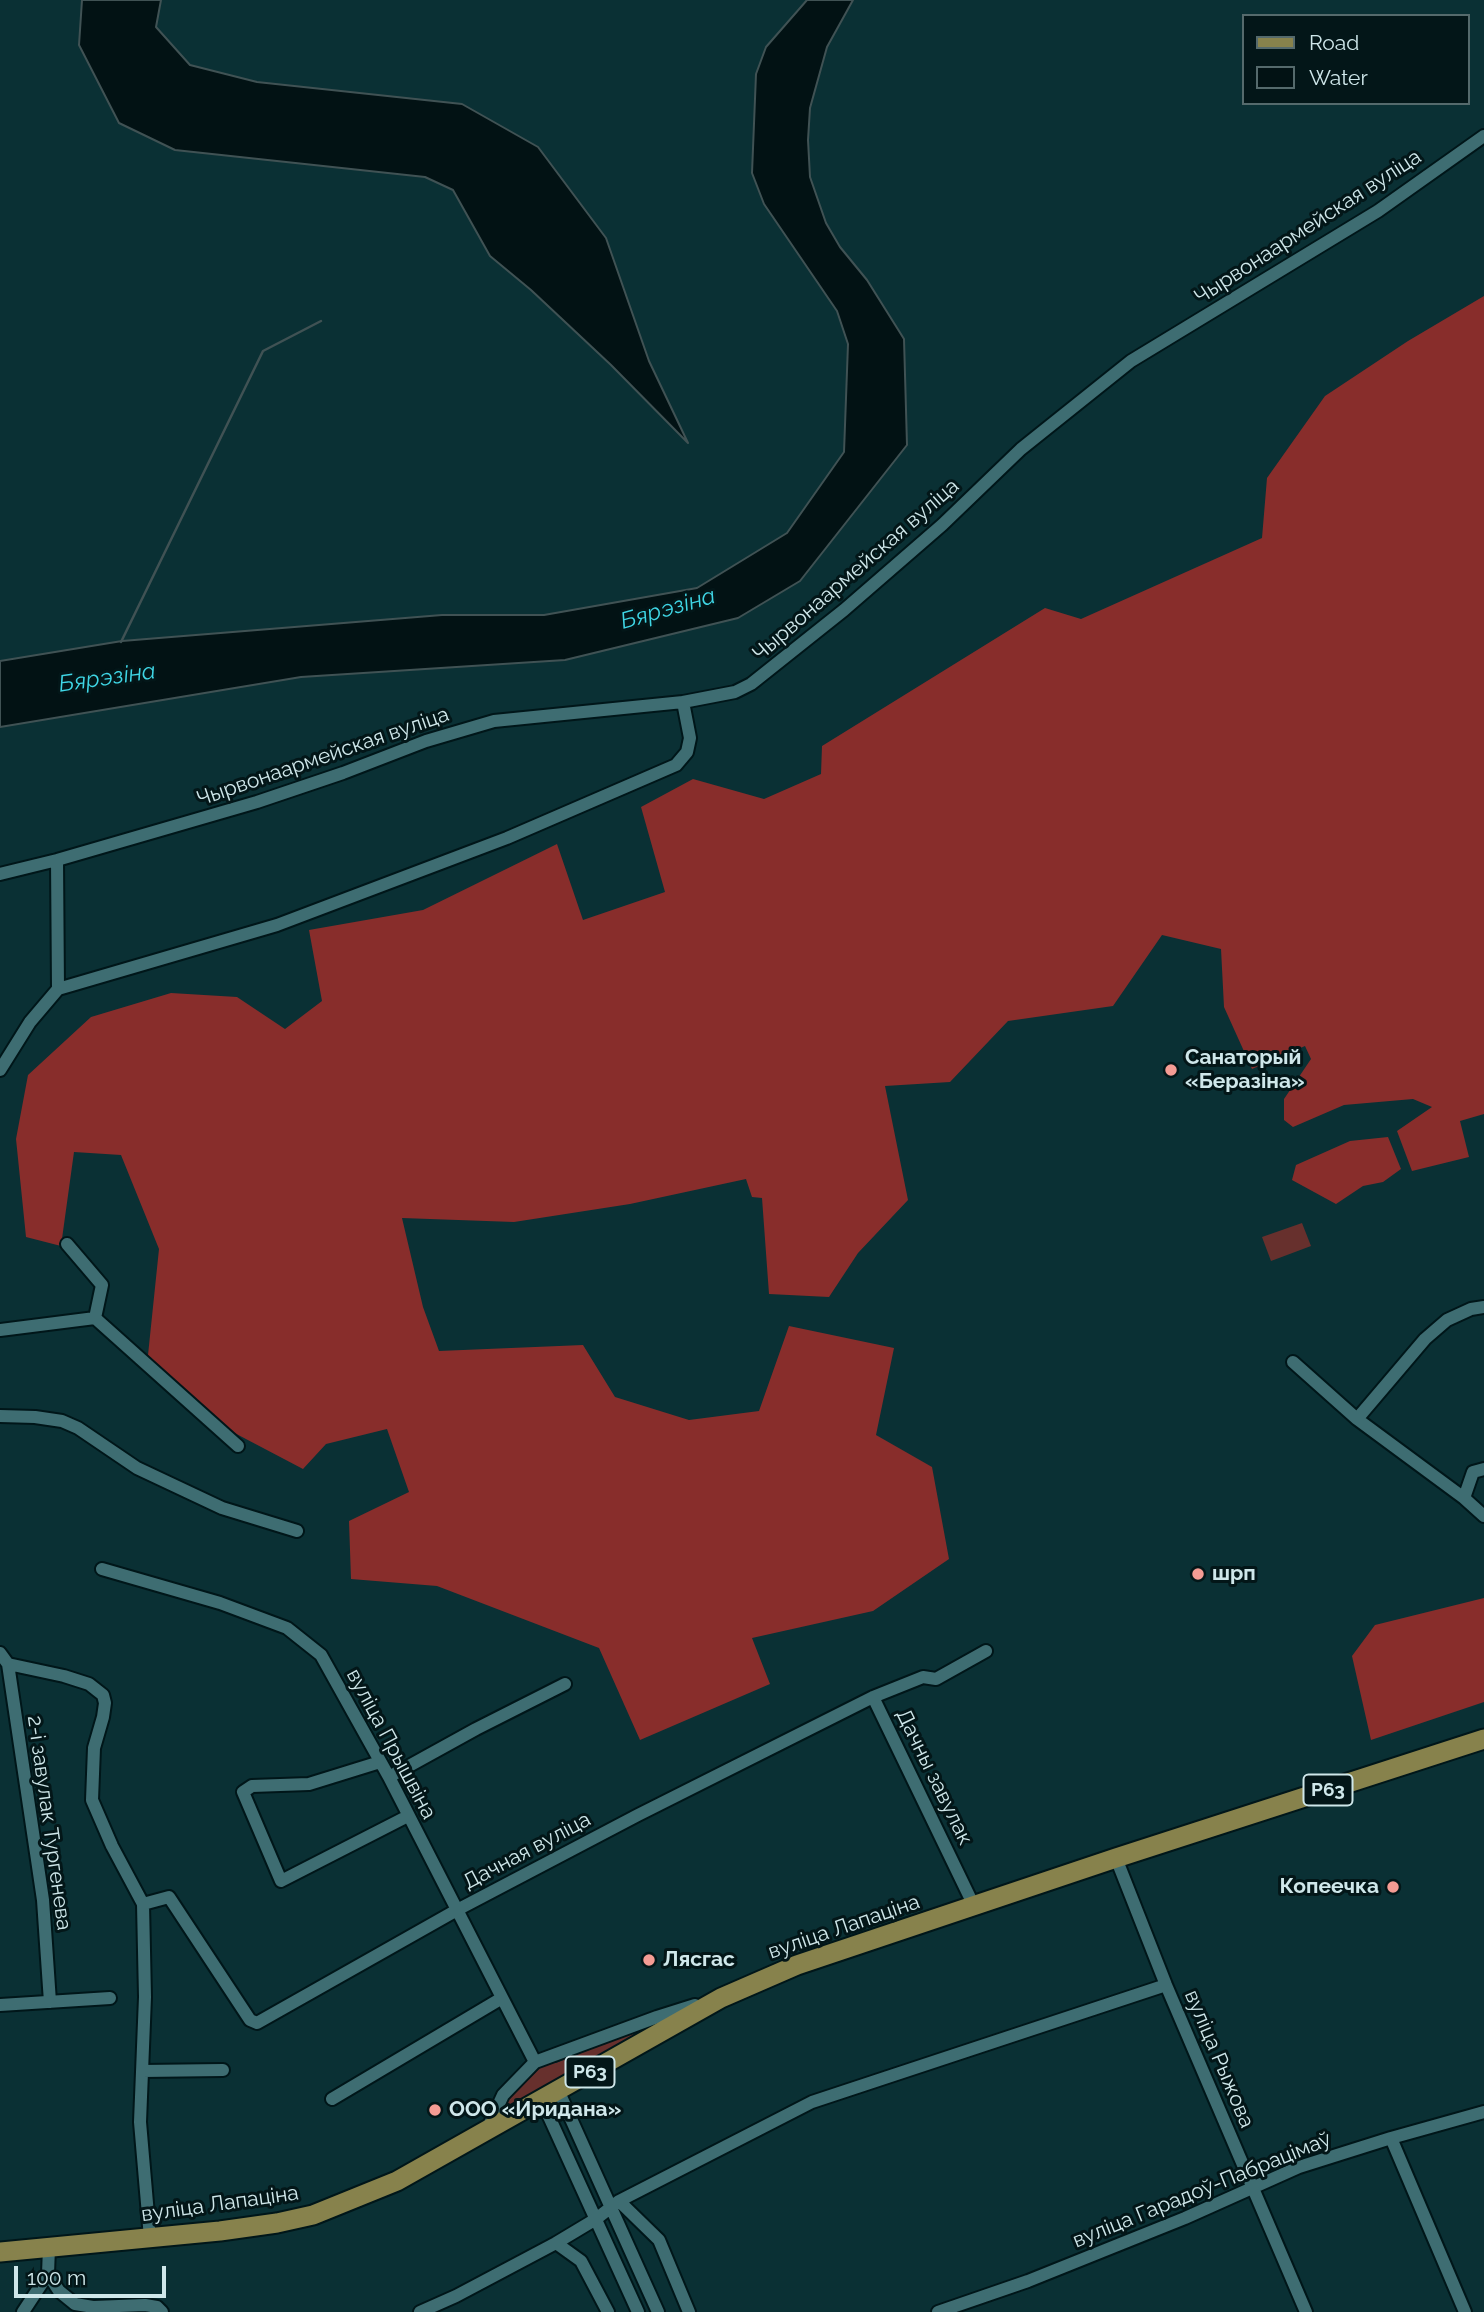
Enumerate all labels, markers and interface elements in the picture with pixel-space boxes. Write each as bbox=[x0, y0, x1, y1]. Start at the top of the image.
legend bbox=[1242, 14, 1470, 105]
text: Road bbox=[1309, 30, 1359, 55]
text: Water bbox=[1309, 65, 1368, 90]
street label: Чырвонаармейская вуліца bbox=[1190, 144, 1426, 310]
street label: Чырвонаармейская вуліца bbox=[748, 474, 964, 666]
water label: Бярэзіна bbox=[617, 582, 719, 636]
water label: Бярэзіна bbox=[57, 658, 157, 698]
street label: Чырвонаармейская вуліца bbox=[194, 702, 452, 812]
place label: Санаторый «Беразіна» bbox=[1185, 1045, 1305, 1095]
marker: Санаторый «Беразіна» bbox=[1163, 1062, 1179, 1078]
place label: шрп bbox=[1212, 1561, 1256, 1587]
marker: шрп bbox=[1190, 1566, 1206, 1582]
street label: вуліца Прышвіна bbox=[341, 1665, 441, 1823]
street label: Дачны завулак bbox=[890, 1705, 978, 1849]
street label: 2-і завулак Тургенева bbox=[21, 1714, 77, 1932]
road number: Р63 bbox=[1304, 1774, 1352, 1806]
street label: Дачная вуліца bbox=[459, 1807, 595, 1895]
place label: Копеечка bbox=[1280, 1874, 1379, 1900]
marker: Копеечка bbox=[1385, 1879, 1401, 1895]
street label: вуліца Лапаціна bbox=[765, 1889, 923, 1965]
place label: Лясгас bbox=[663, 1947, 735, 1973]
marker: Лясгас bbox=[641, 1952, 657, 1968]
street label: вуліца Рыжова bbox=[1179, 1986, 1259, 2132]
road number: Р63 bbox=[566, 2056, 614, 2088]
place label: ООО «Иридана» bbox=[449, 2097, 621, 2123]
marker: ООО «Иридана» bbox=[427, 2102, 443, 2118]
street label: вуліца Гарадоў-Пабрацімаў bbox=[1069, 2127, 1335, 2253]
street label: вуліца Лапаціна bbox=[140, 2180, 300, 2228]
scale bar bbox=[18, 2252, 170, 2296]
text: 100 m bbox=[27, 2265, 86, 2290]

